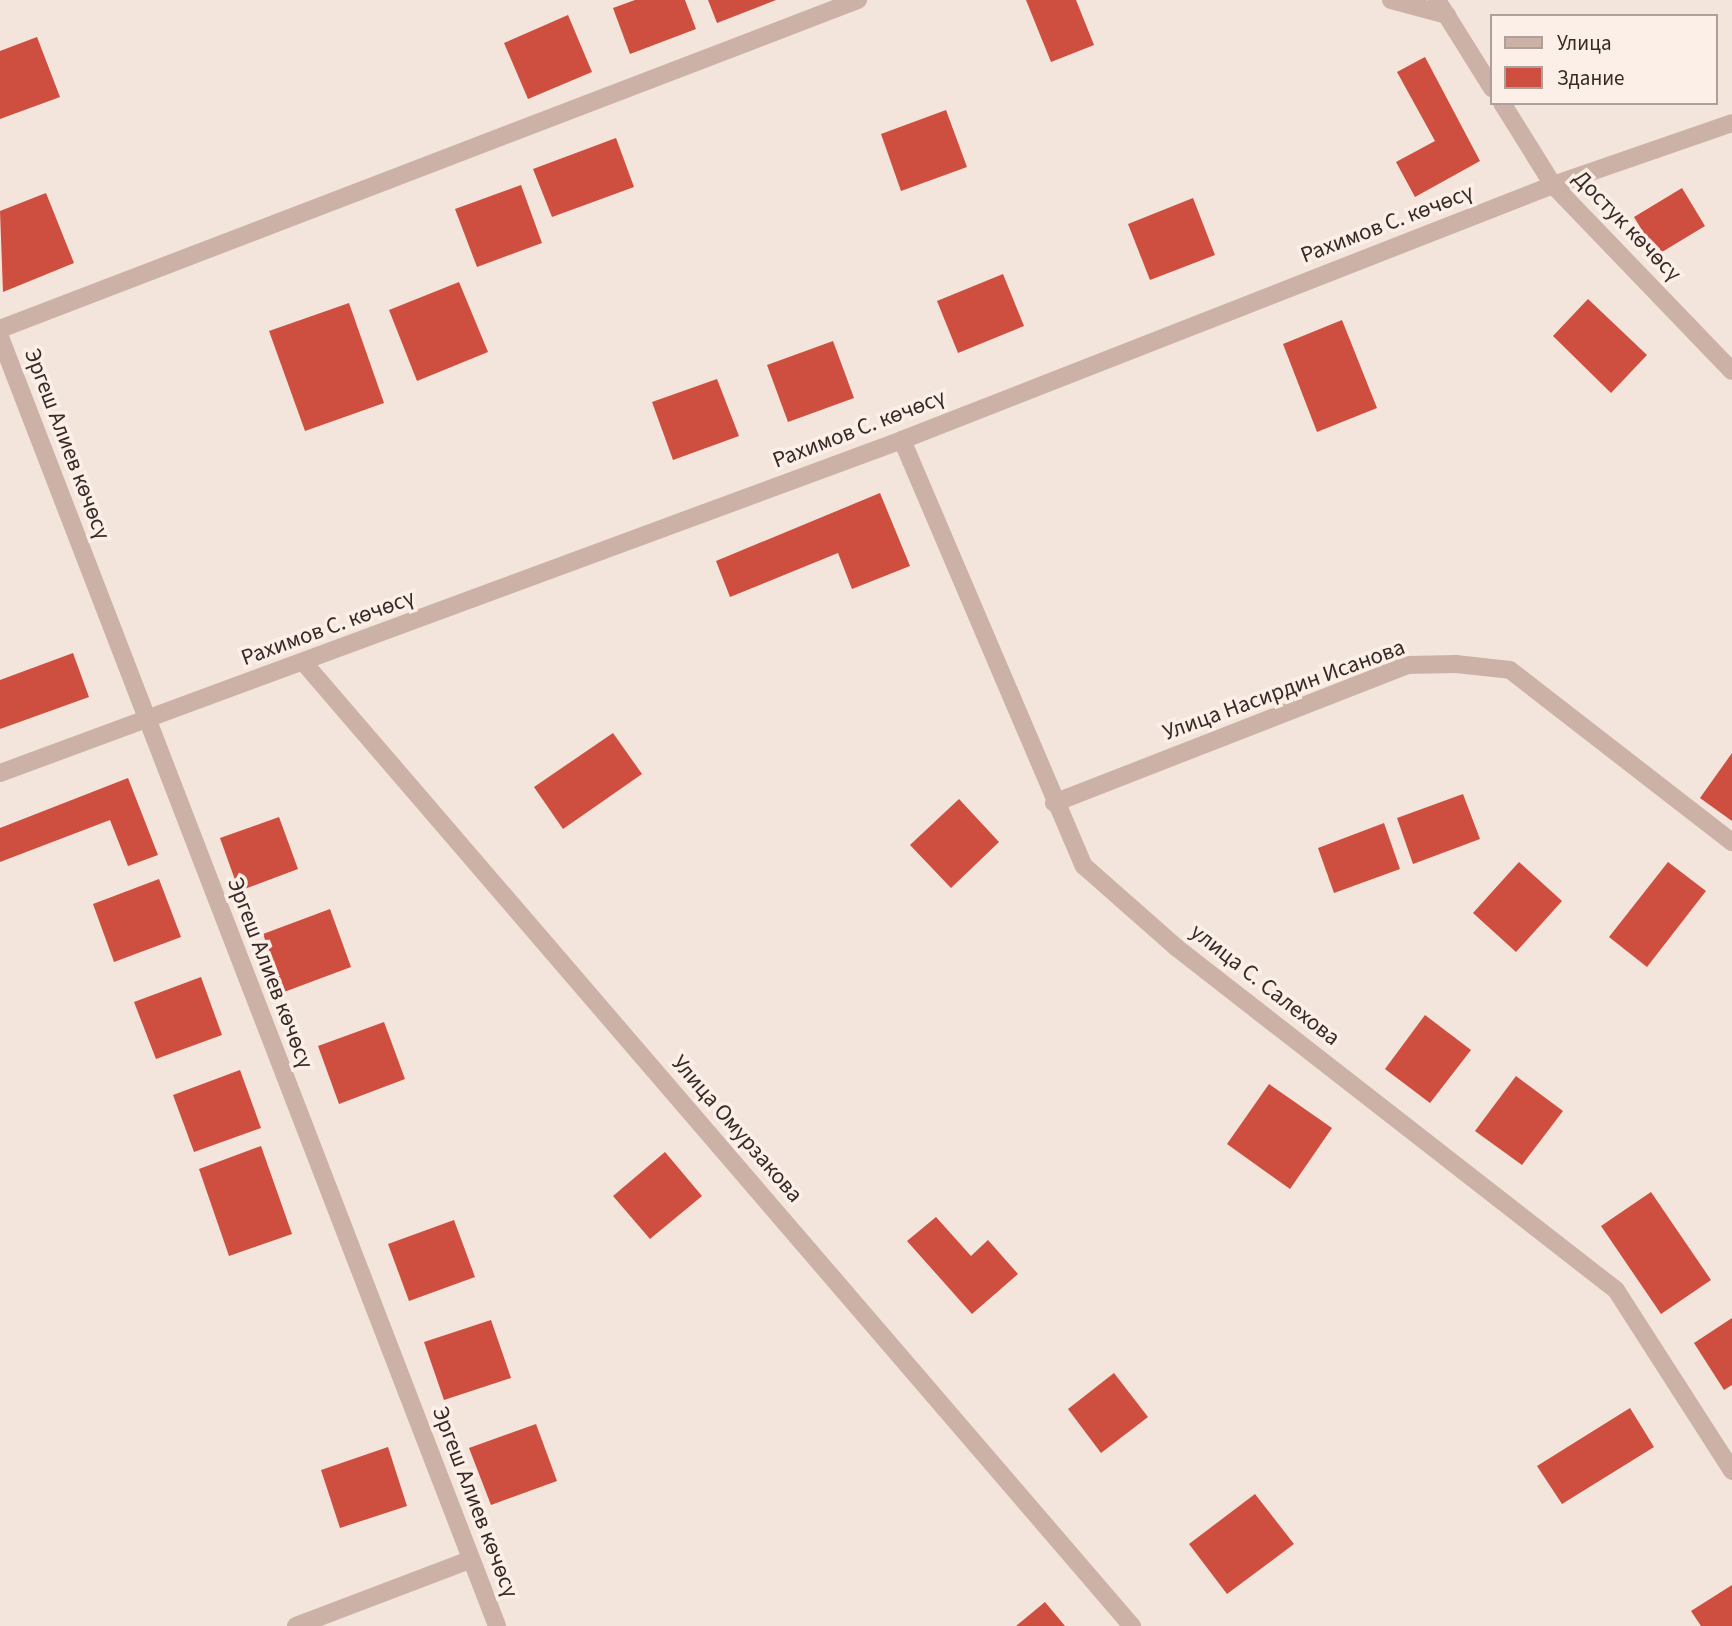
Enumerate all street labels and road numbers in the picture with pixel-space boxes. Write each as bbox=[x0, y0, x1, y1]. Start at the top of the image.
street label: Достук көчөсү bbox=[1567, 165, 1687, 287]
street label: Рахимов С. көчөсү bbox=[1297, 178, 1477, 270]
street label: Эргеш Алиев көчөсү bbox=[18, 345, 116, 543]
street label: Рахимов С. көчөсү bbox=[769, 383, 949, 475]
street label: Рахимов С. көчөсү bbox=[237, 584, 419, 672]
street label: Улица Насирдин Исанова bbox=[1159, 633, 1409, 747]
street label: Эргеш Алиев көчөсү bbox=[221, 874, 319, 1072]
street label: улица С. Салехова bbox=[1185, 918, 1345, 1052]
street label: Улица Омурзакова bbox=[666, 1050, 808, 1208]
street label: Эргеш Алиев көчөсү bbox=[426, 1403, 524, 1601]

